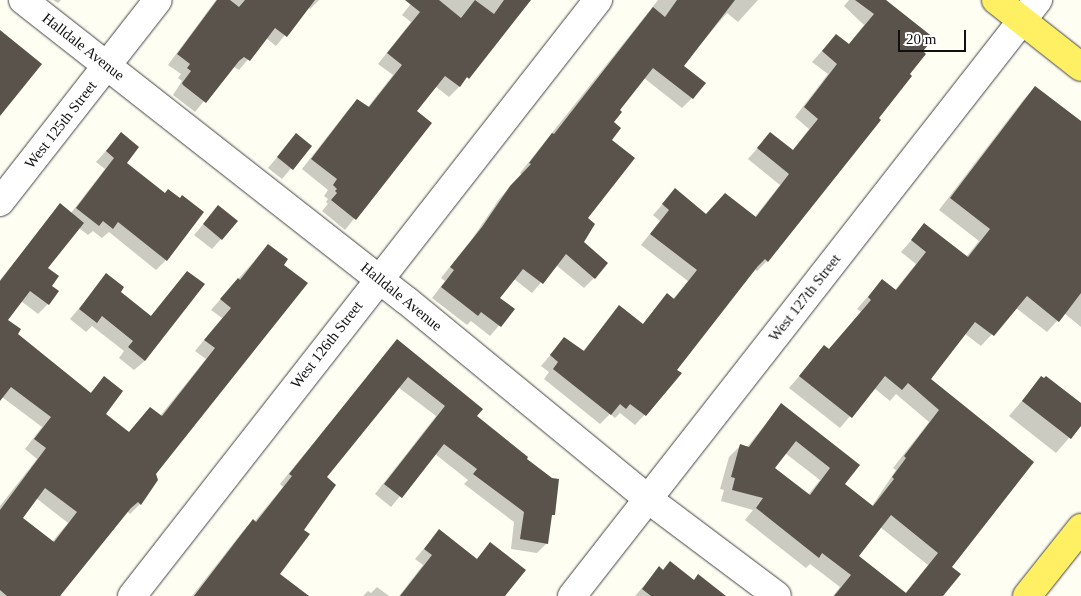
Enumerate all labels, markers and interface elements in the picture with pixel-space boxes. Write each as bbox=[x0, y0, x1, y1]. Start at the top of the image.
street label: Halldale Avenue bbox=[38, 9, 128, 85]
scale bar bbox=[901, 20, 968, 52]
text: 20 m bbox=[906, 31, 936, 47]
street label: West 125th Street bbox=[21, 78, 101, 172]
street label: West 127th Street bbox=[765, 251, 845, 345]
street label: Halldale Avenue bbox=[356, 259, 446, 335]
street label: West 126th Street bbox=[287, 298, 367, 392]

